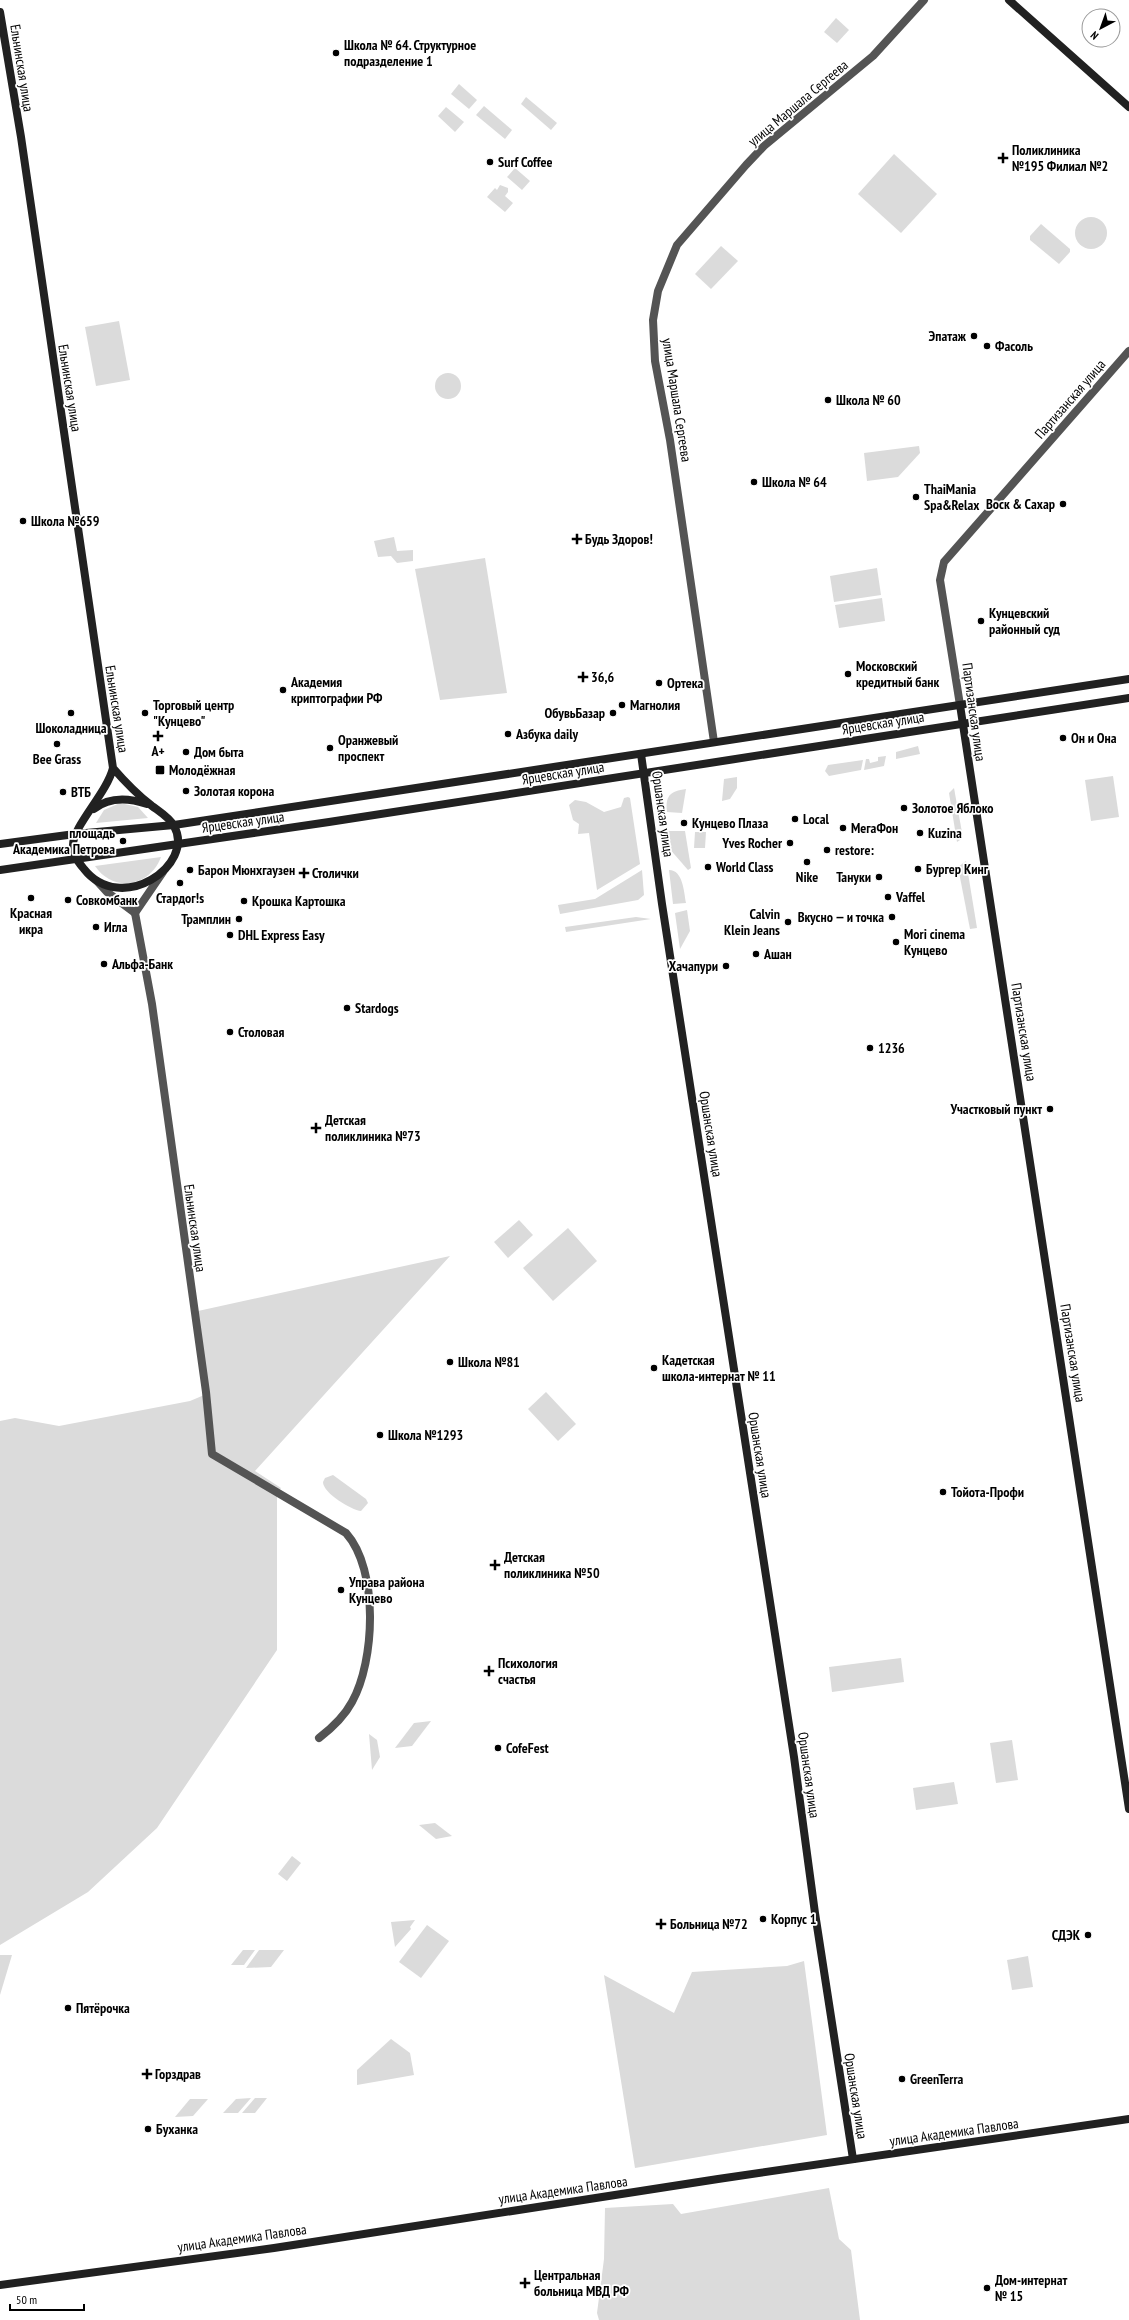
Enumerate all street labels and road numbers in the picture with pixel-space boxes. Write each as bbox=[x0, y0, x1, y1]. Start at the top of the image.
street label: Ельнинская улица bbox=[6, 23, 38, 113]
street label: улица Маршала Сергеева bbox=[744, 56, 852, 150]
street label: улица Маршала Сергеева bbox=[658, 337, 696, 463]
street label: Ельнинская улица bbox=[54, 343, 86, 433]
street label: Партизанская улица bbox=[1031, 356, 1109, 442]
street label: Партизанская улица bbox=[958, 662, 990, 762]
street label: Ельнинская улица bbox=[101, 664, 133, 754]
street label: Ярцевская улица bbox=[841, 708, 925, 738]
street label: Ярцевская улица bbox=[521, 758, 605, 788]
street label: Оршанская улица bbox=[648, 770, 678, 858]
street label: Ярцевская улица bbox=[201, 807, 285, 837]
street label: Партизанская улица bbox=[1007, 982, 1041, 1082]
street label: Оршанская улица bbox=[695, 1090, 727, 1178]
street label: Ельнинская улица bbox=[180, 1183, 210, 1273]
street label: Партизанская улица bbox=[1056, 1303, 1090, 1403]
street label: Оршанская улица bbox=[744, 1411, 776, 1499]
street label: Оршанская улица bbox=[794, 1731, 824, 1819]
street label: Оршанская улица bbox=[840, 2052, 872, 2140]
street label: улица Академика Павлова bbox=[888, 2114, 1020, 2150]
street label: улица Академика Павлова bbox=[497, 2172, 629, 2208]
street label: улица Академика Павлова bbox=[176, 2220, 308, 2256]

